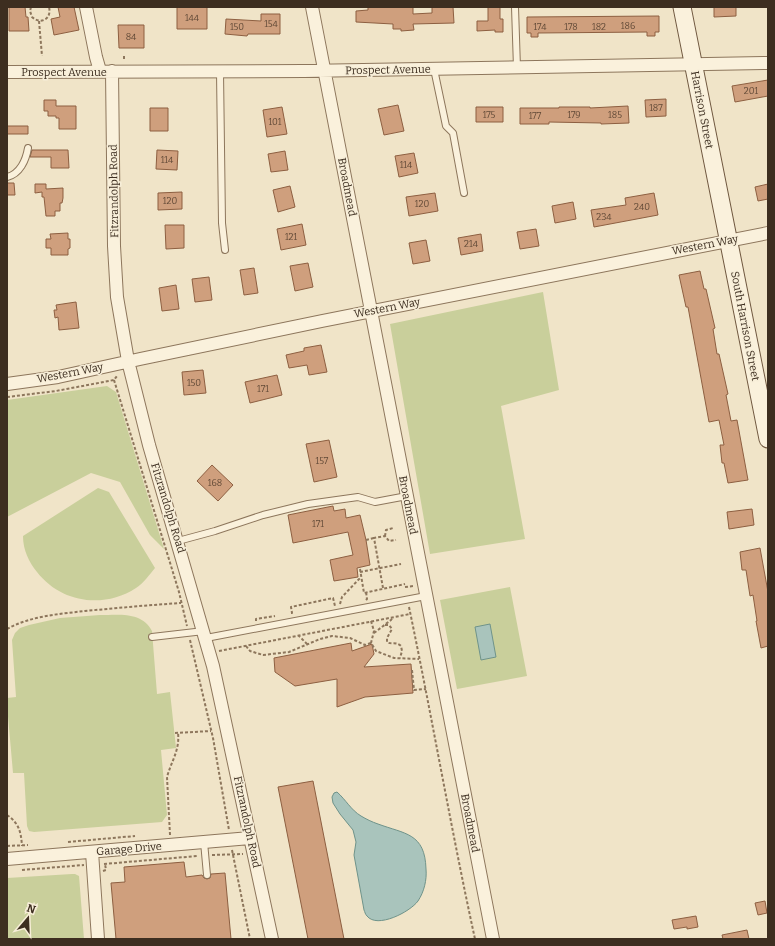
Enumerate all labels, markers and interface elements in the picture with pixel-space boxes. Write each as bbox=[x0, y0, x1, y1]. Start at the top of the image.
house number: 144 bbox=[185, 13, 200, 23]
house number: 154 bbox=[264, 19, 279, 29]
house number: 186 bbox=[621, 21, 635, 31]
house number: 150 bbox=[230, 22, 244, 32]
house number: 174 bbox=[533, 22, 547, 32]
house number: 178 bbox=[564, 22, 578, 32]
house number: 182 bbox=[592, 22, 606, 32]
house number: 84 bbox=[126, 32, 137, 42]
street label: Prospect Avenue bbox=[345, 63, 431, 77]
street label: Prospect Avenue bbox=[21, 66, 107, 79]
street label: Harrison Street bbox=[688, 70, 716, 150]
house number: 201 bbox=[744, 86, 758, 96]
house number: 187 bbox=[649, 103, 663, 113]
house number: 175 bbox=[483, 110, 496, 120]
house number: 179 bbox=[567, 110, 581, 120]
house number: 185 bbox=[608, 110, 622, 120]
house number: 177 bbox=[529, 111, 542, 121]
house number: 101 bbox=[268, 117, 282, 127]
street label: Fitzrandolph Road bbox=[107, 144, 121, 238]
house number: 114 bbox=[161, 155, 174, 165]
street label: Broadmead bbox=[335, 157, 359, 218]
house number: 114 bbox=[400, 160, 413, 170]
house number: 120 bbox=[163, 196, 177, 206]
house number: 120 bbox=[415, 199, 429, 209]
house number: 240 bbox=[634, 202, 650, 212]
house number: 234 bbox=[596, 212, 612, 222]
house number: 121 bbox=[285, 232, 297, 242]
street label: Western Way bbox=[671, 232, 739, 258]
house number: 214 bbox=[464, 239, 479, 249]
street label: South Harrison Street bbox=[728, 270, 762, 382]
street label: Western Way bbox=[353, 295, 421, 321]
street label: Western Way bbox=[36, 360, 104, 386]
house number: 150 bbox=[187, 378, 201, 388]
house number: 171 bbox=[257, 384, 269, 394]
house number: 157 bbox=[316, 456, 329, 466]
street label: Fitzrandolph Road bbox=[148, 461, 188, 555]
street label: Broadmead bbox=[396, 475, 420, 536]
house number: 168 bbox=[208, 478, 222, 488]
house number: 171 bbox=[312, 519, 324, 529]
street label: Fitzrandolph Road bbox=[231, 775, 263, 870]
street label: Broadmead bbox=[458, 793, 482, 854]
street label: Garage Drive bbox=[96, 840, 162, 858]
north arrow bbox=[8, 898, 48, 938]
text: N bbox=[25, 901, 38, 917]

